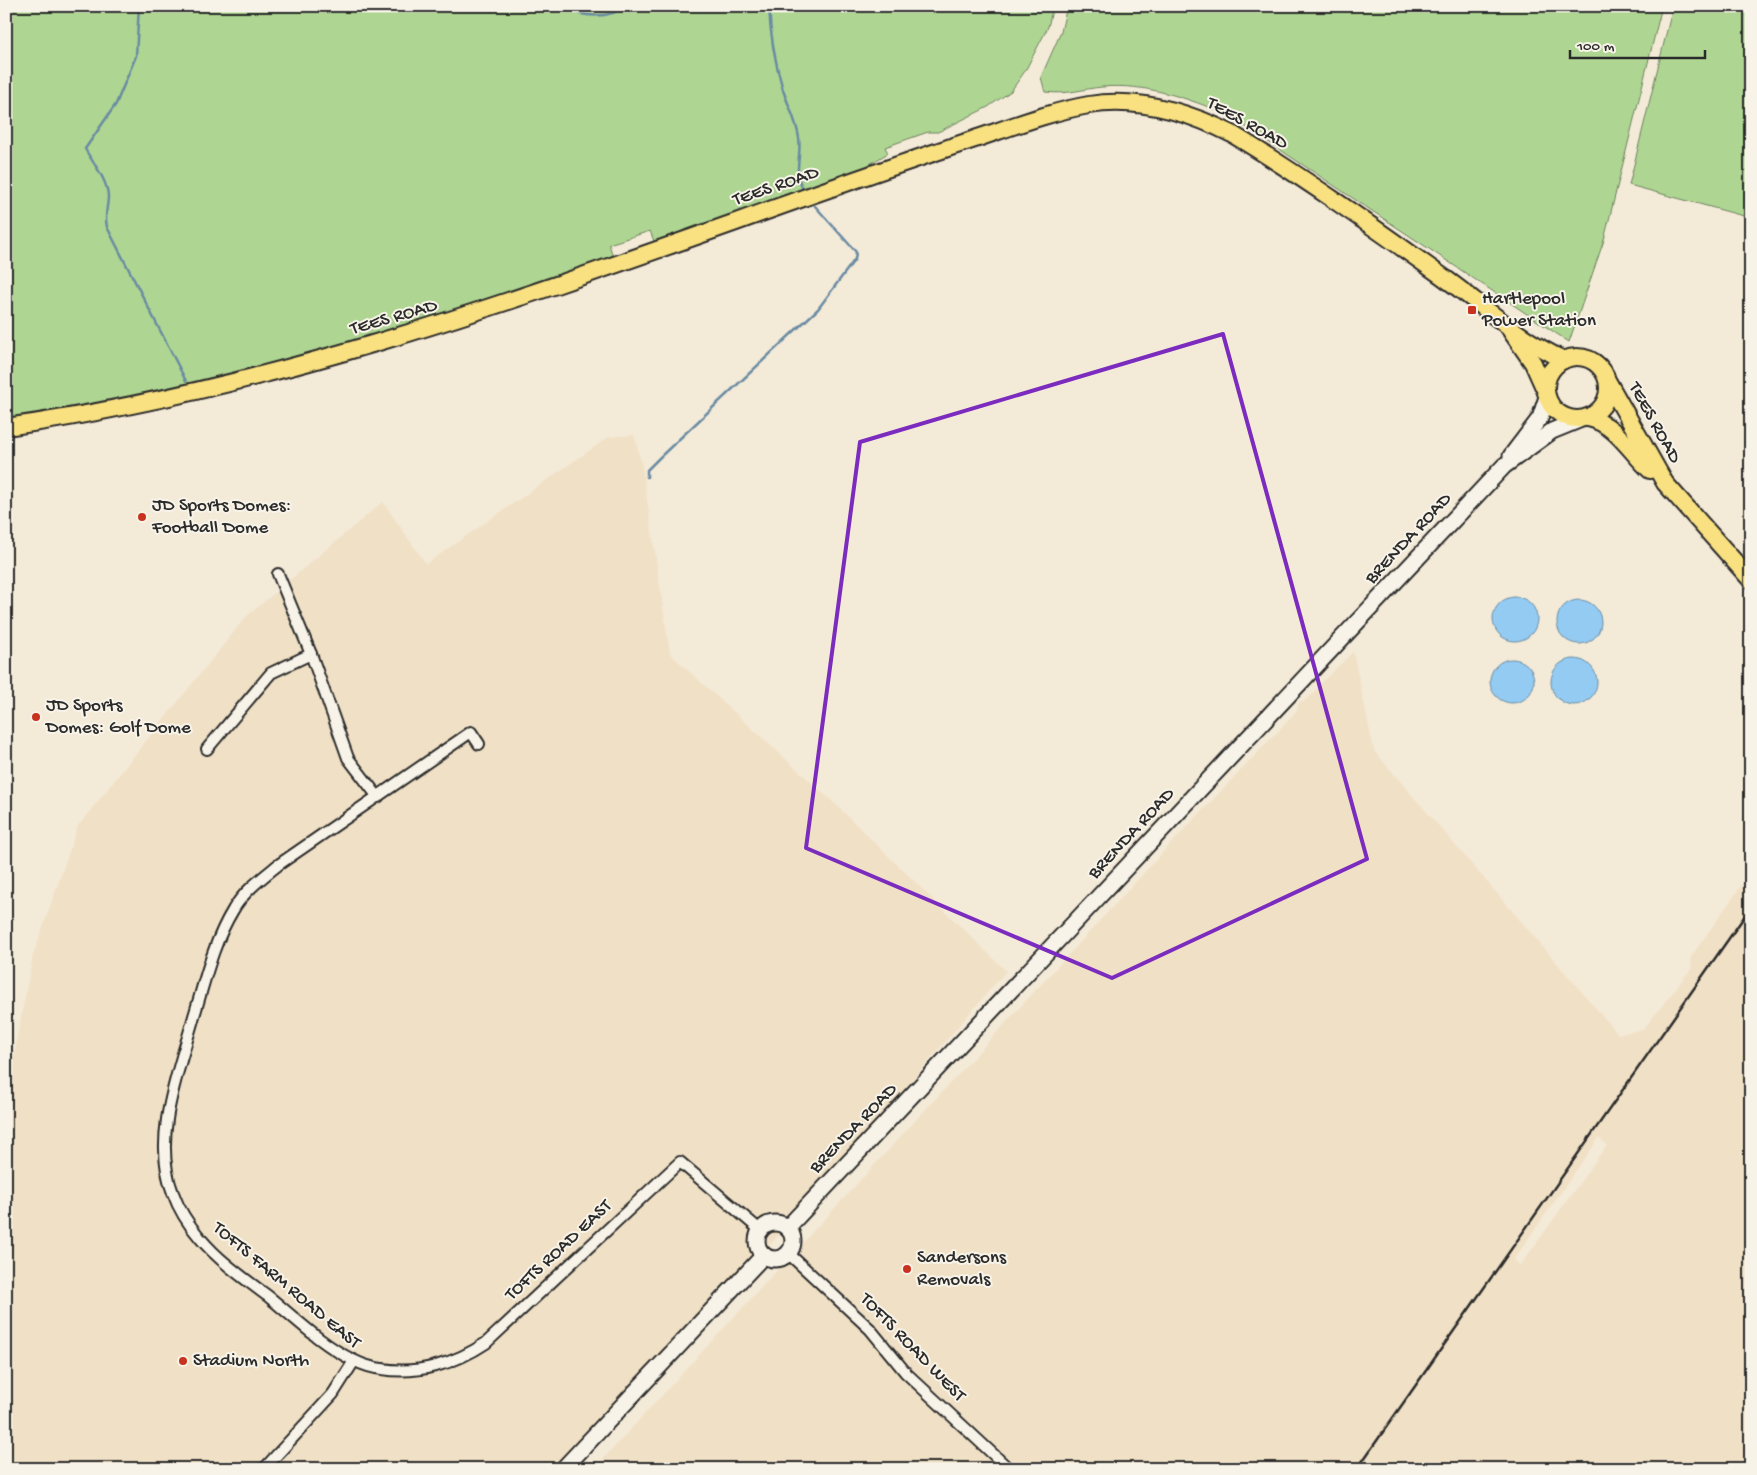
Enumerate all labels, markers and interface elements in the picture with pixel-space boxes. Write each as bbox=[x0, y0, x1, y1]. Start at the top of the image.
scale bar bbox=[1570, 28, 1704, 60]
text: 100 m bbox=[1576, 38, 1615, 56]
street label: TEES ROAD bbox=[1201, 92, 1292, 156]
street label: TEES ROAD bbox=[729, 161, 823, 213]
place label: Hartlepool Power Station bbox=[1481, 288, 1596, 333]
street label: TEES ROAD bbox=[347, 294, 441, 342]
marker: Hartlepool Power Station bbox=[1466, 304, 1478, 316]
street label: TEES ROAD bbox=[1622, 377, 1686, 468]
street label: BRENDA ROAD bbox=[1360, 488, 1458, 590]
place label: JD Sports Domes: Football Dome bbox=[151, 495, 291, 540]
marker: JD Sports Domes: Football Dome bbox=[136, 511, 148, 523]
place label: JD Sports Domes: Golf Dome bbox=[44, 695, 191, 740]
marker: JD Sports Domes: Golf Dome bbox=[30, 711, 42, 723]
street label: BRENDA ROAD bbox=[1083, 783, 1181, 885]
street label: BRENDA ROAD bbox=[804, 1078, 903, 1180]
street label: TOFTS ROAD EAST bbox=[500, 1195, 618, 1307]
street label: TOFTS FARM ROAD EAST bbox=[206, 1217, 365, 1355]
place label: Sandersons Removals bbox=[917, 1247, 1007, 1292]
marker: Sandersons Removals bbox=[901, 1263, 913, 1275]
street label: TOFTS ROAD WEST bbox=[853, 1288, 970, 1408]
place label: Stadium North bbox=[193, 1350, 309, 1373]
marker: Stadium North bbox=[177, 1355, 189, 1367]

